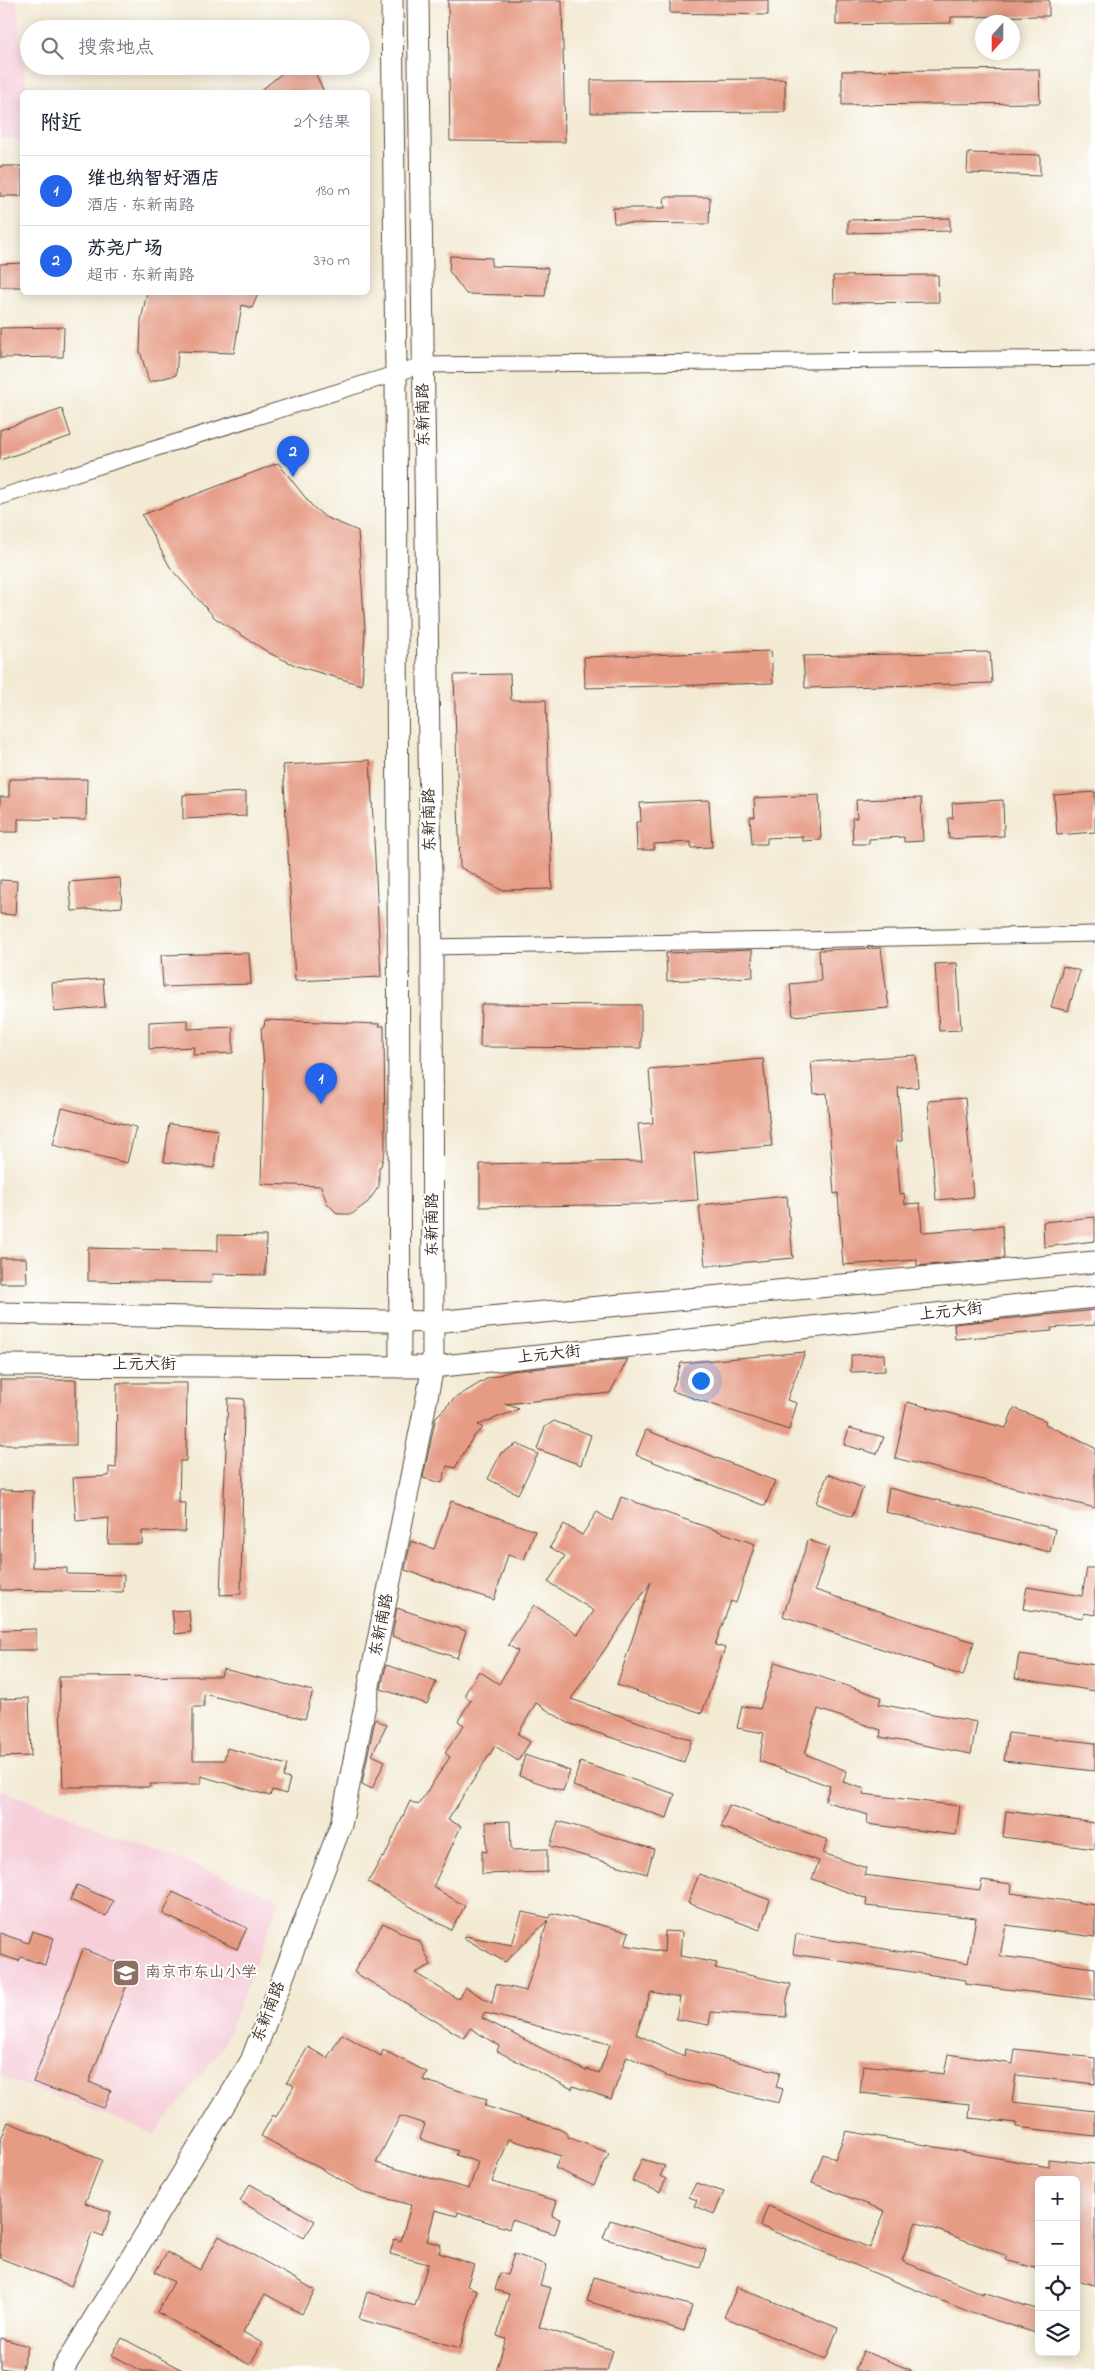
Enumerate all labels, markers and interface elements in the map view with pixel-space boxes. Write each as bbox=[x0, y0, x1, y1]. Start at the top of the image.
north arrow bbox=[975, 15, 1020, 60]
search box bbox=[20, 20, 370, 75]
icon: search bbox=[38, 34, 66, 62]
text: 搜索地点 bbox=[78, 35, 154, 62]
text: 附近 bbox=[40, 109, 82, 139]
text: 2个结果 bbox=[294, 111, 350, 135]
text: 维也纳智好酒店 bbox=[87, 166, 220, 193]
text: 1 bbox=[53, 179, 59, 203]
text: 180 m bbox=[316, 179, 350, 203]
text: 酒店 · 东新南路 bbox=[87, 194, 194, 218]
text: 苏尧广场 bbox=[87, 236, 163, 263]
text: 2 bbox=[52, 249, 60, 273]
text: 370 m bbox=[313, 249, 350, 273]
text: 超市 · 东新南路 bbox=[87, 264, 194, 288]
street label: 东新南路 bbox=[411, 383, 437, 447]
pin: 2 bbox=[277, 436, 309, 477]
street label: 东新南路 bbox=[417, 788, 443, 852]
pin: 1 bbox=[305, 1063, 337, 1104]
street label: 东新南路 bbox=[421, 1193, 445, 1257]
street label: 上元大街 bbox=[918, 1297, 984, 1327]
street label: 上元大街 bbox=[516, 1340, 582, 1370]
street label: 上元大街 bbox=[112, 1353, 176, 1377]
your location bbox=[688, 1368, 714, 1394]
street label: 东新南路 bbox=[364, 1591, 400, 1659]
school or university icon: 南京市东山小学 bbox=[111, 1958, 141, 1988]
place label: 南京市东山小学 bbox=[145, 1961, 257, 1985]
street label: 东新南路 bbox=[246, 1978, 292, 2046]
map controls bbox=[1035, 2176, 1080, 2356]
button: + bbox=[1035, 2176, 1080, 2221]
button: − bbox=[1035, 2221, 1080, 2266]
button: locate bbox=[1035, 2266, 1080, 2311]
button: layers bbox=[1035, 2311, 1080, 2356]

